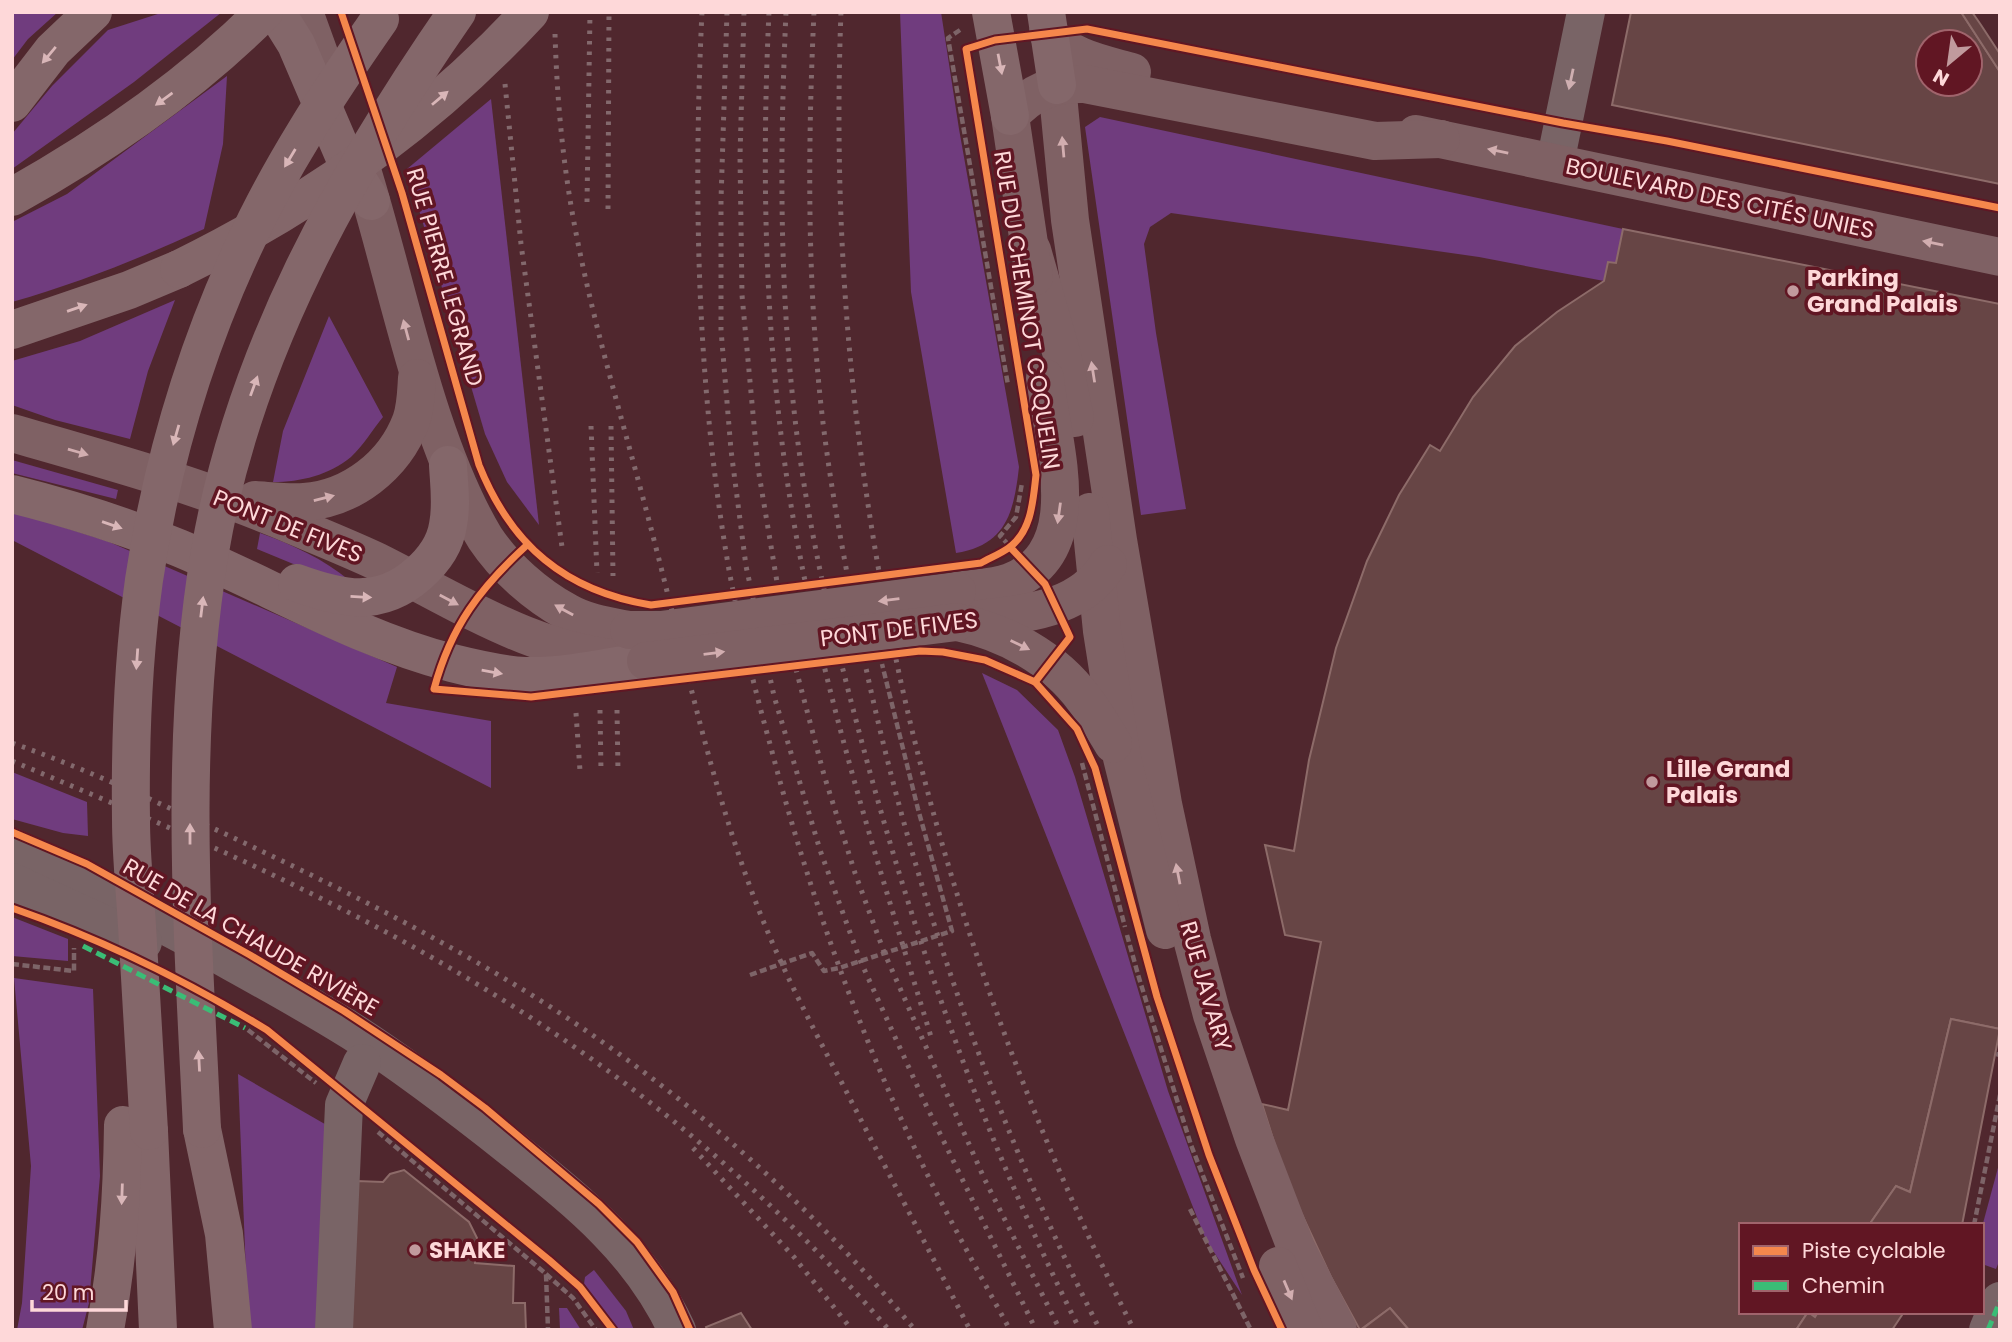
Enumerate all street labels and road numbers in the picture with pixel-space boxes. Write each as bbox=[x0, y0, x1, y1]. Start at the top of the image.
street label: RUE DU CHEMINOT COQUELIN bbox=[986, 148, 1068, 472]
street label: BOULEVARD DES CITÉS UNIES bbox=[1563, 150, 1877, 246]
street label: RUE PIERRE LEGRAND bbox=[399, 164, 491, 390]
street label: PONT DE FIVES bbox=[209, 481, 367, 571]
street label: PONT DE FIVES bbox=[818, 603, 980, 655]
street label: RUE DE LA CHAUDE RIVIÈRE bbox=[117, 851, 385, 1023]
street label: RUE JAVARY bbox=[1172, 917, 1240, 1055]

